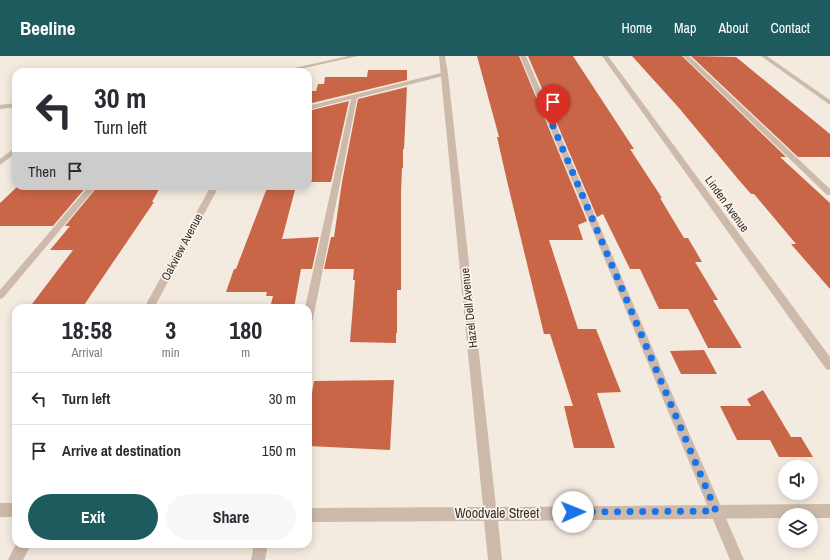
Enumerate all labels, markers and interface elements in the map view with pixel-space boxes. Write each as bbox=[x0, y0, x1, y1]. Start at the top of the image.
text: Beeline bbox=[20, 15, 75, 41]
text: Home bbox=[621, 19, 652, 37]
text: Map bbox=[674, 19, 696, 37]
text: About bbox=[718, 19, 748, 37]
text: Contact bbox=[770, 19, 810, 37]
text: 30 m bbox=[94, 79, 146, 117]
icon: left bbox=[28, 84, 80, 136]
pin bbox=[536, 85, 570, 126]
icon: arrive bbox=[542, 91, 564, 113]
text: Turn left bbox=[94, 115, 147, 140]
icon: arrive bbox=[64, 160, 86, 182]
text: Then bbox=[28, 161, 56, 182]
street label: Linden Avenue bbox=[701, 173, 753, 235]
street label: Oakview Avenue bbox=[158, 211, 206, 283]
street label: Hazel Dell Avenue bbox=[457, 267, 481, 349]
text: 18:58 bbox=[62, 314, 112, 346]
text: 3 bbox=[165, 314, 176, 346]
text: 180 bbox=[229, 314, 262, 346]
text: Arrival bbox=[72, 344, 102, 361]
text: min bbox=[162, 344, 180, 361]
text: m bbox=[241, 344, 250, 361]
icon: left bbox=[28, 388, 50, 410]
text: Turn left bbox=[62, 388, 110, 409]
text: 30 m bbox=[269, 388, 296, 409]
icon: arrive bbox=[28, 440, 50, 462]
text: Arrive at destination bbox=[62, 440, 181, 461]
text: 150 m bbox=[262, 440, 296, 461]
map controls bbox=[778, 460, 818, 548]
button: sound bbox=[778, 460, 818, 500]
position arrow bbox=[552, 491, 594, 533]
button: Exit bbox=[28, 494, 158, 540]
button: Share bbox=[166, 494, 296, 540]
street label: Woodvale Street bbox=[455, 504, 539, 522]
button: layers bbox=[778, 508, 818, 548]

